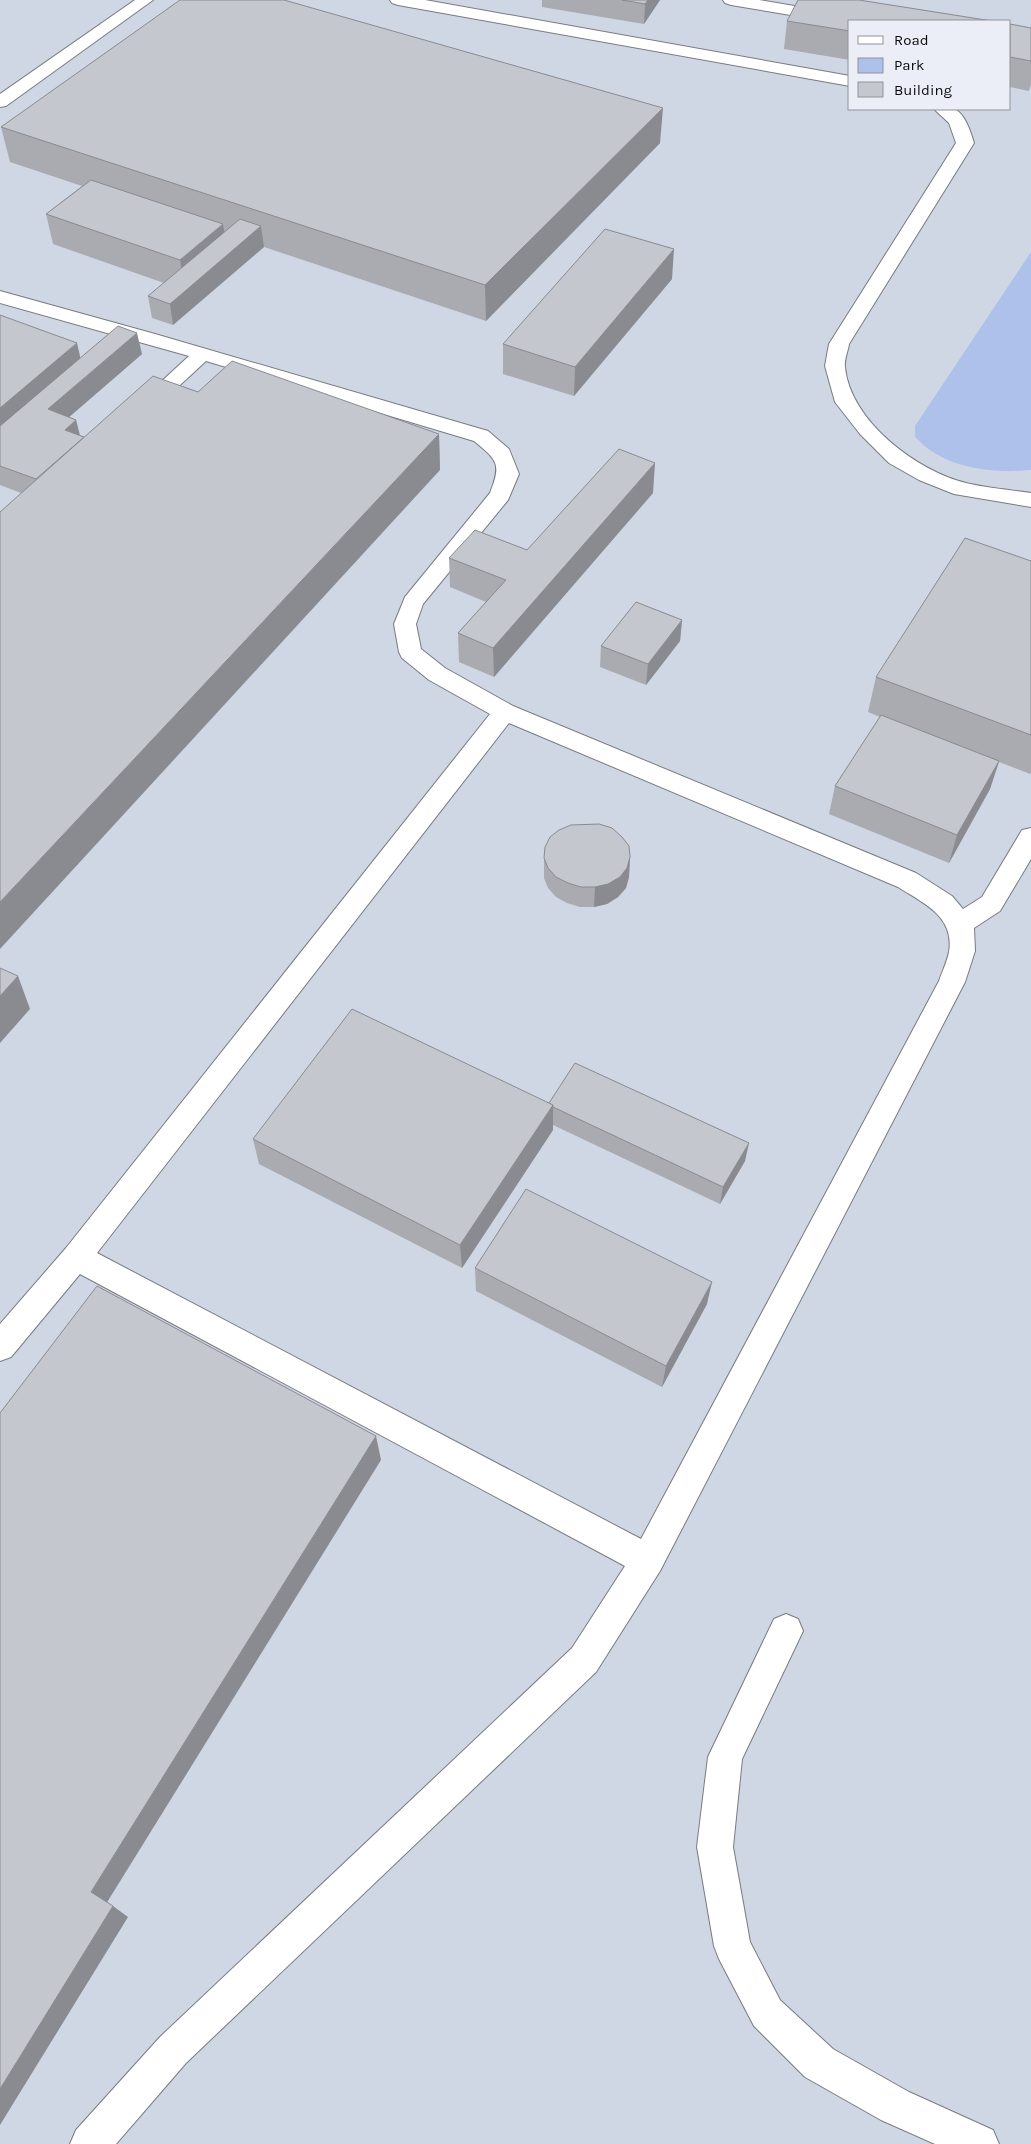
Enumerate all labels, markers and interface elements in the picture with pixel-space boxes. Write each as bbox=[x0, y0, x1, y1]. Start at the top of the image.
legend bbox=[848, 20, 1011, 110]
text: Road bbox=[894, 31, 929, 49]
text: Park bbox=[894, 56, 924, 74]
text: Building bbox=[894, 81, 952, 99]

